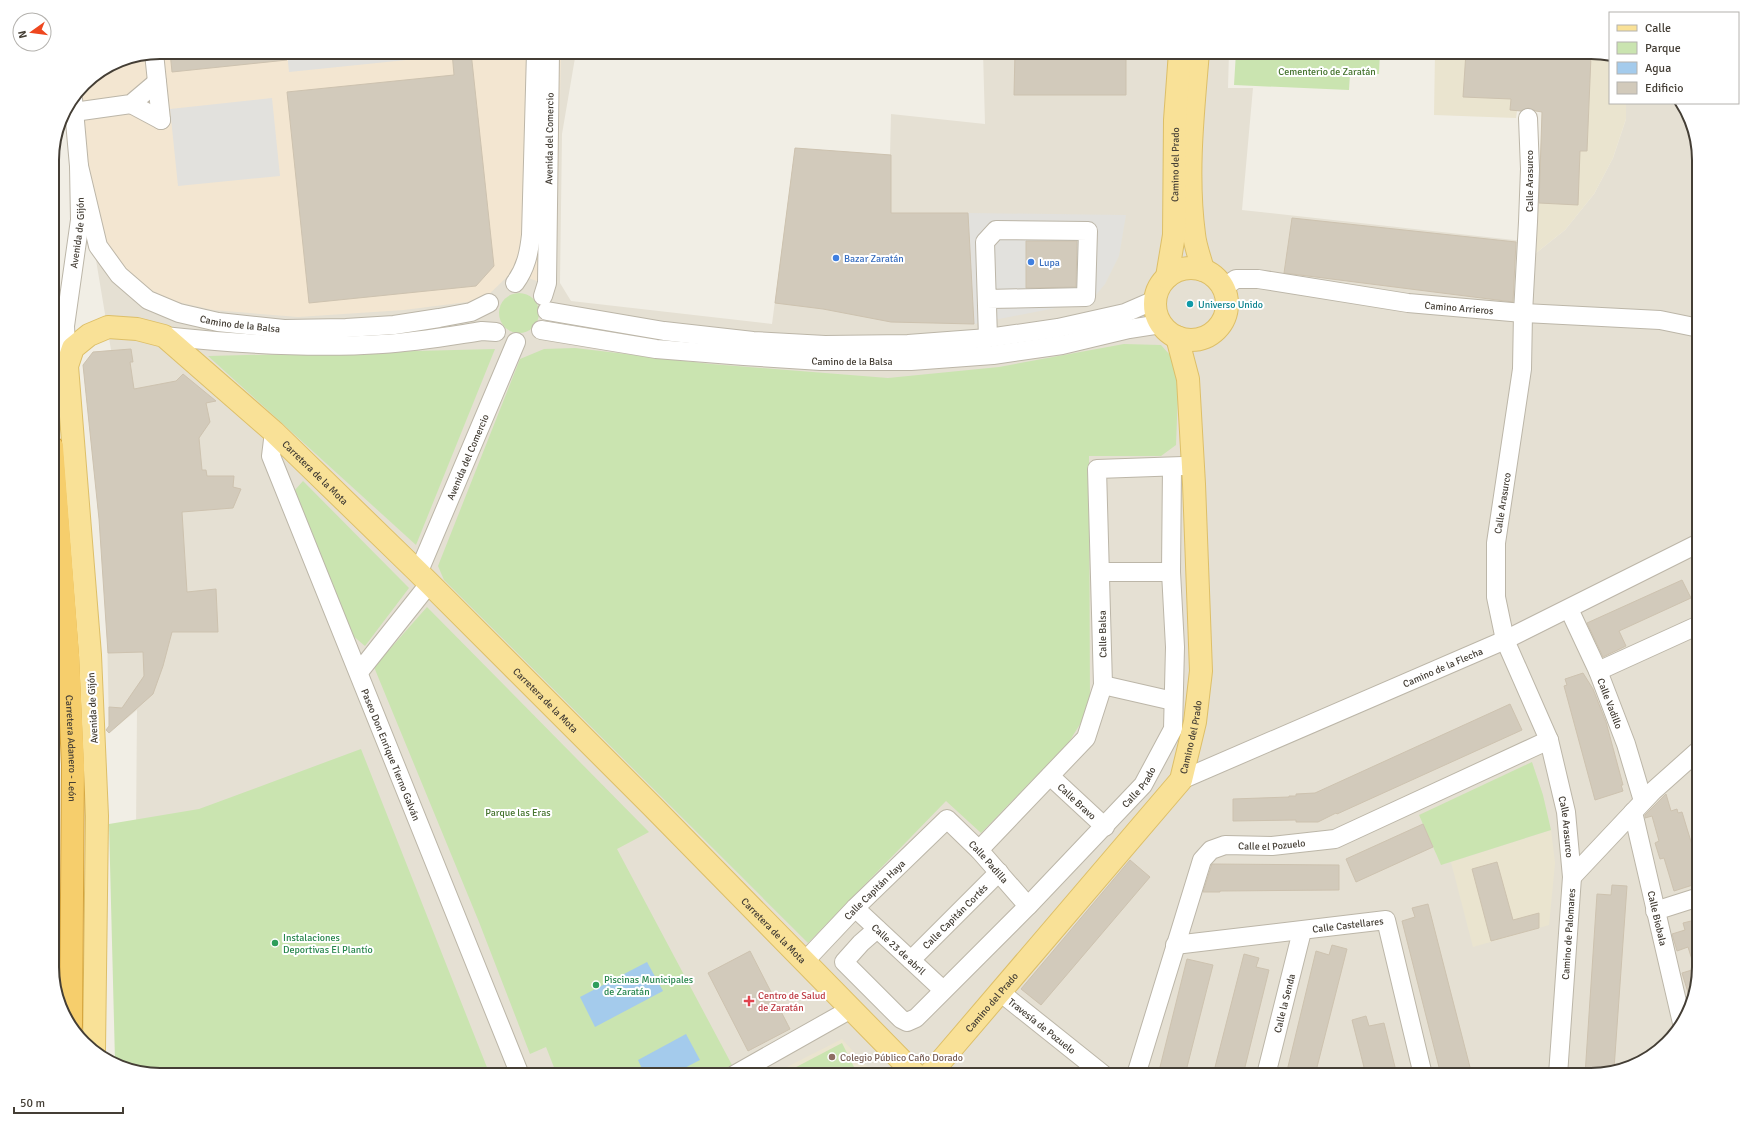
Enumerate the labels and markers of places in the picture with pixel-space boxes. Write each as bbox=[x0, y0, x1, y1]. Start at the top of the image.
marker: Bazar Zaratán bbox=[831, 253, 841, 263]
place label: Bazar Zaratán bbox=[844, 253, 904, 265]
marker: Lupa bbox=[1026, 257, 1036, 267]
place label: Lupa bbox=[1039, 257, 1060, 269]
marker: Universo Unido bbox=[1185, 299, 1195, 309]
place label: Universo Unido bbox=[1198, 299, 1263, 311]
place label: Instalaciones Deportivas El Plantío bbox=[283, 932, 373, 956]
marker: Instalaciones Deportivas El Plantío bbox=[270, 938, 280, 948]
place label: Piscinas Municipales de Zaratán bbox=[604, 974, 694, 998]
marker: Piscinas Municipales de Zaratán bbox=[591, 980, 601, 990]
place label: Centro de Salud de Zaratán bbox=[758, 990, 826, 1014]
marker: Centro de Salud de Zaratán bbox=[743, 995, 755, 1007]
marker: Colegio Público Caño Dorado bbox=[827, 1052, 837, 1062]
place label: Colegio Público Caño Dorado bbox=[840, 1052, 963, 1064]

